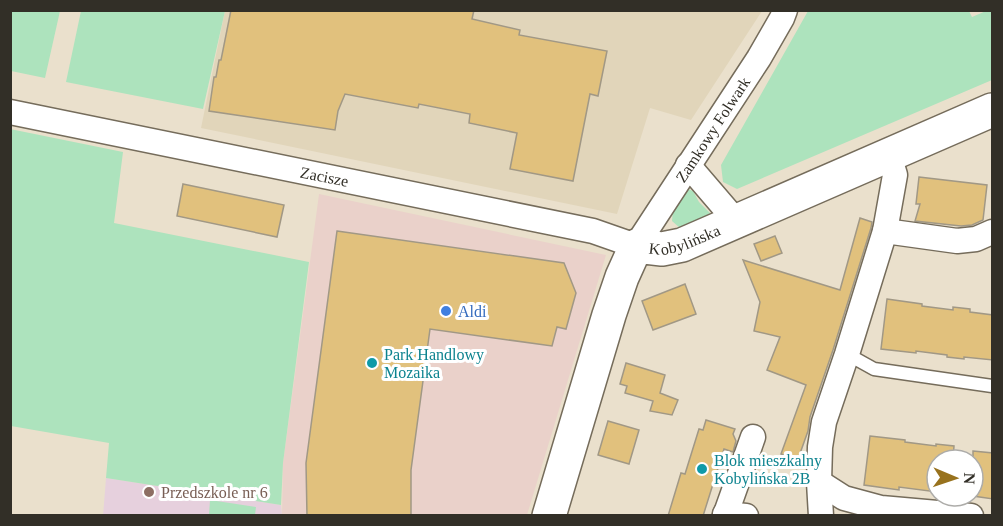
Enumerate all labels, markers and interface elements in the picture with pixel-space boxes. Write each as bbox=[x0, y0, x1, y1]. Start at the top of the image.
street label: Zamkowy Folwark bbox=[672, 74, 753, 185]
street label: Zacisze bbox=[299, 163, 350, 189]
street label: Kobylińska bbox=[648, 221, 722, 258]
place label: Aldi bbox=[458, 303, 487, 320]
marker: Aldi bbox=[439, 304, 453, 318]
place label: Park Handlowy Mozaika bbox=[384, 346, 484, 381]
marker: Park Handlowy Mozaika bbox=[365, 356, 379, 370]
north arrow bbox=[925, 448, 985, 508]
place label: Blok mieszkalny Kobylińska 2B bbox=[714, 452, 822, 488]
marker: Blok mieszkalny Kobylińska 2B bbox=[695, 462, 709, 476]
text: N bbox=[961, 472, 978, 485]
place label: Przedszkole nr 6 bbox=[161, 484, 268, 501]
marker: Przedszkole nr 6 bbox=[142, 485, 156, 499]

